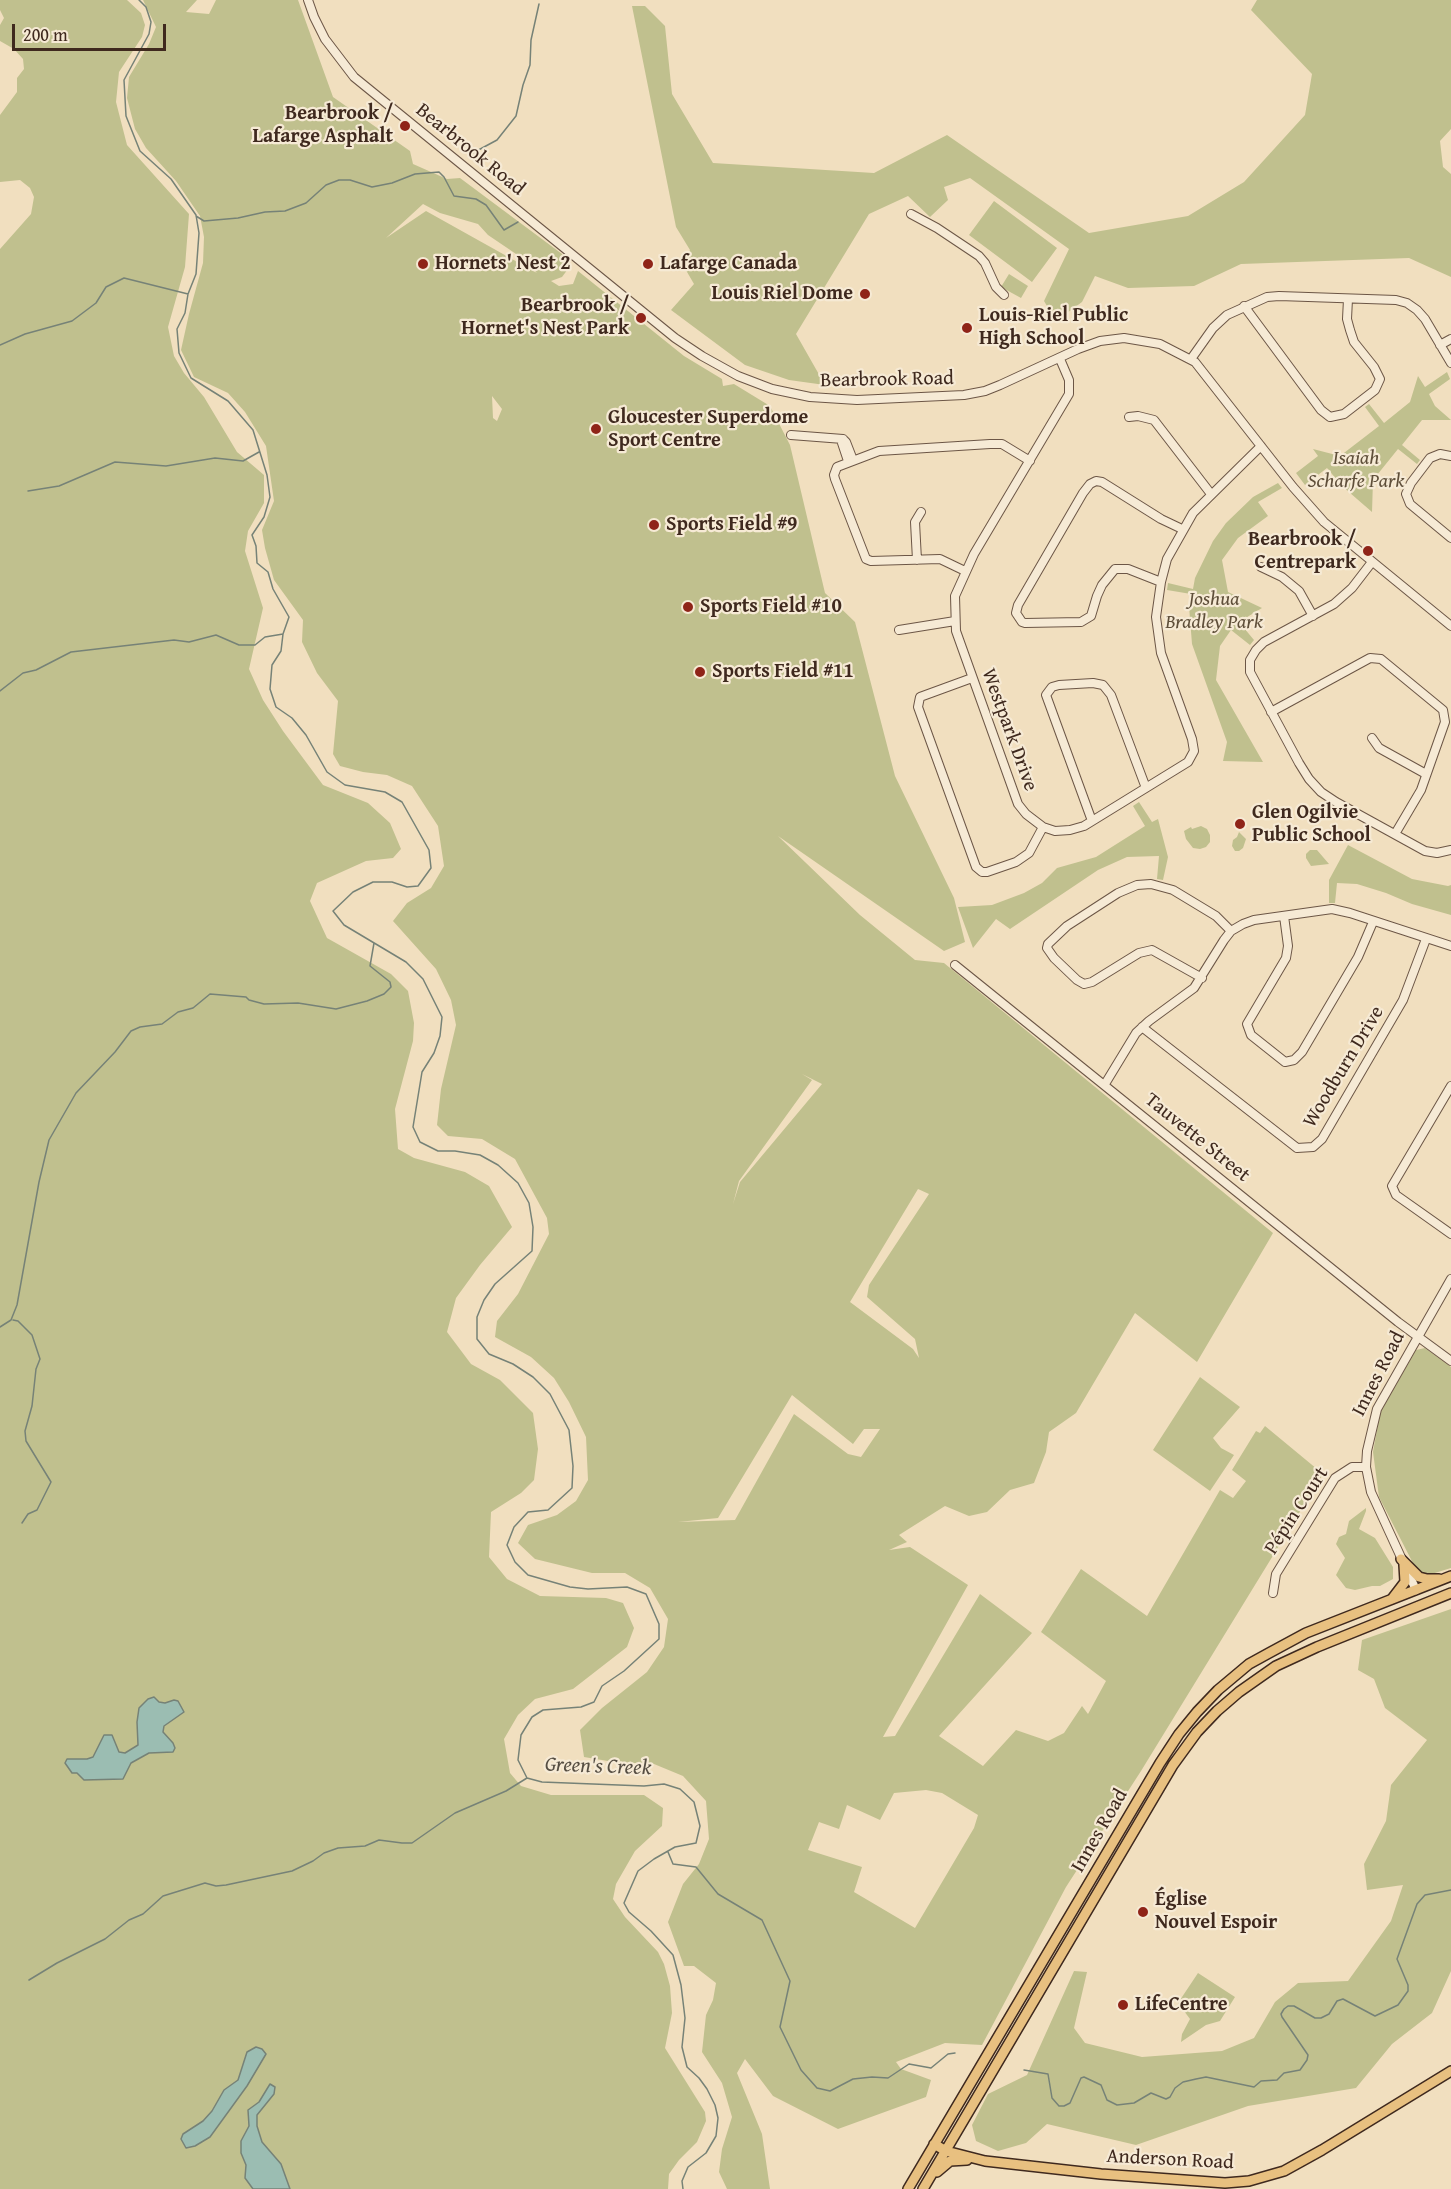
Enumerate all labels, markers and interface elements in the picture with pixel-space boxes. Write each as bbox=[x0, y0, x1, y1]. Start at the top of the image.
scale bar bbox=[15, 12, 170, 50]
text: 200 m bbox=[23, 21, 68, 48]
street label: Bearbrook Road bbox=[411, 99, 529, 201]
place label: Bearbrook / Lafarge Asphalt bbox=[253, 102, 393, 149]
marker: Bearbrook / Lafarge Asphalt bbox=[398, 119, 412, 133]
place label: Hornets' Nest 2 bbox=[435, 252, 571, 276]
place label: Lafarge Canada bbox=[660, 252, 797, 276]
marker: Hornets' Nest 2 bbox=[416, 257, 430, 271]
marker: Lafarge Canada bbox=[641, 257, 655, 271]
place label: Louis Riel Dome bbox=[712, 282, 853, 306]
marker: Louis Riel Dome bbox=[858, 287, 872, 301]
place label: Bearbrook / Hornet's Nest Park bbox=[461, 294, 629, 341]
place label: Louis-Riel Public High School bbox=[979, 304, 1128, 351]
marker: Bearbrook / Hornet's Nest Park bbox=[634, 311, 648, 325]
marker: Louis-Riel Public High School bbox=[960, 321, 974, 335]
street label: Bearbrook Road bbox=[820, 367, 954, 393]
place label: Gloucester Superdome Sport Centre bbox=[608, 406, 808, 453]
marker: Gloucester Superdome Sport Centre bbox=[589, 422, 603, 436]
park label: Isaiah Scharfe Park bbox=[1308, 447, 1404, 494]
place label: Sports Field #9 bbox=[666, 513, 797, 537]
marker: Sports Field #9 bbox=[647, 518, 661, 532]
place label: Bearbrook / Centrepark bbox=[1248, 528, 1356, 575]
marker: Bearbrook / Centrepark bbox=[1361, 544, 1375, 558]
park label: Joshua Bradley Park bbox=[1165, 588, 1263, 635]
place label: Sports Field #10 bbox=[700, 595, 842, 619]
marker: Sports Field #10 bbox=[681, 600, 695, 614]
place label: Sports Field #11 bbox=[712, 660, 854, 684]
marker: Sports Field #11 bbox=[693, 665, 707, 679]
street label: Westpark Drive bbox=[976, 666, 1042, 794]
place label: Glen Ogilvie Public School bbox=[1252, 801, 1371, 848]
marker: Glen Ogilvie Public School bbox=[1233, 817, 1247, 831]
street label: Woodburn Drive bbox=[1298, 1002, 1390, 1132]
street label: Tauvette Street bbox=[1140, 1088, 1254, 1188]
street label: Innes Road bbox=[1347, 1327, 1411, 1421]
street label: Pépin Court bbox=[1260, 1463, 1334, 1559]
water label: Green's Creek bbox=[544, 1753, 652, 1781]
street label: Innes Road bbox=[1067, 1785, 1133, 1877]
place label: Église Nouvel Espoir bbox=[1155, 1888, 1277, 1935]
marker: Église Nouvel Espoir bbox=[1136, 1905, 1150, 1919]
place label: LifeCentre bbox=[1135, 1993, 1228, 2017]
marker: LifeCentre bbox=[1116, 1998, 1130, 2012]
street label: Anderson Road bbox=[1106, 2145, 1234, 2175]

